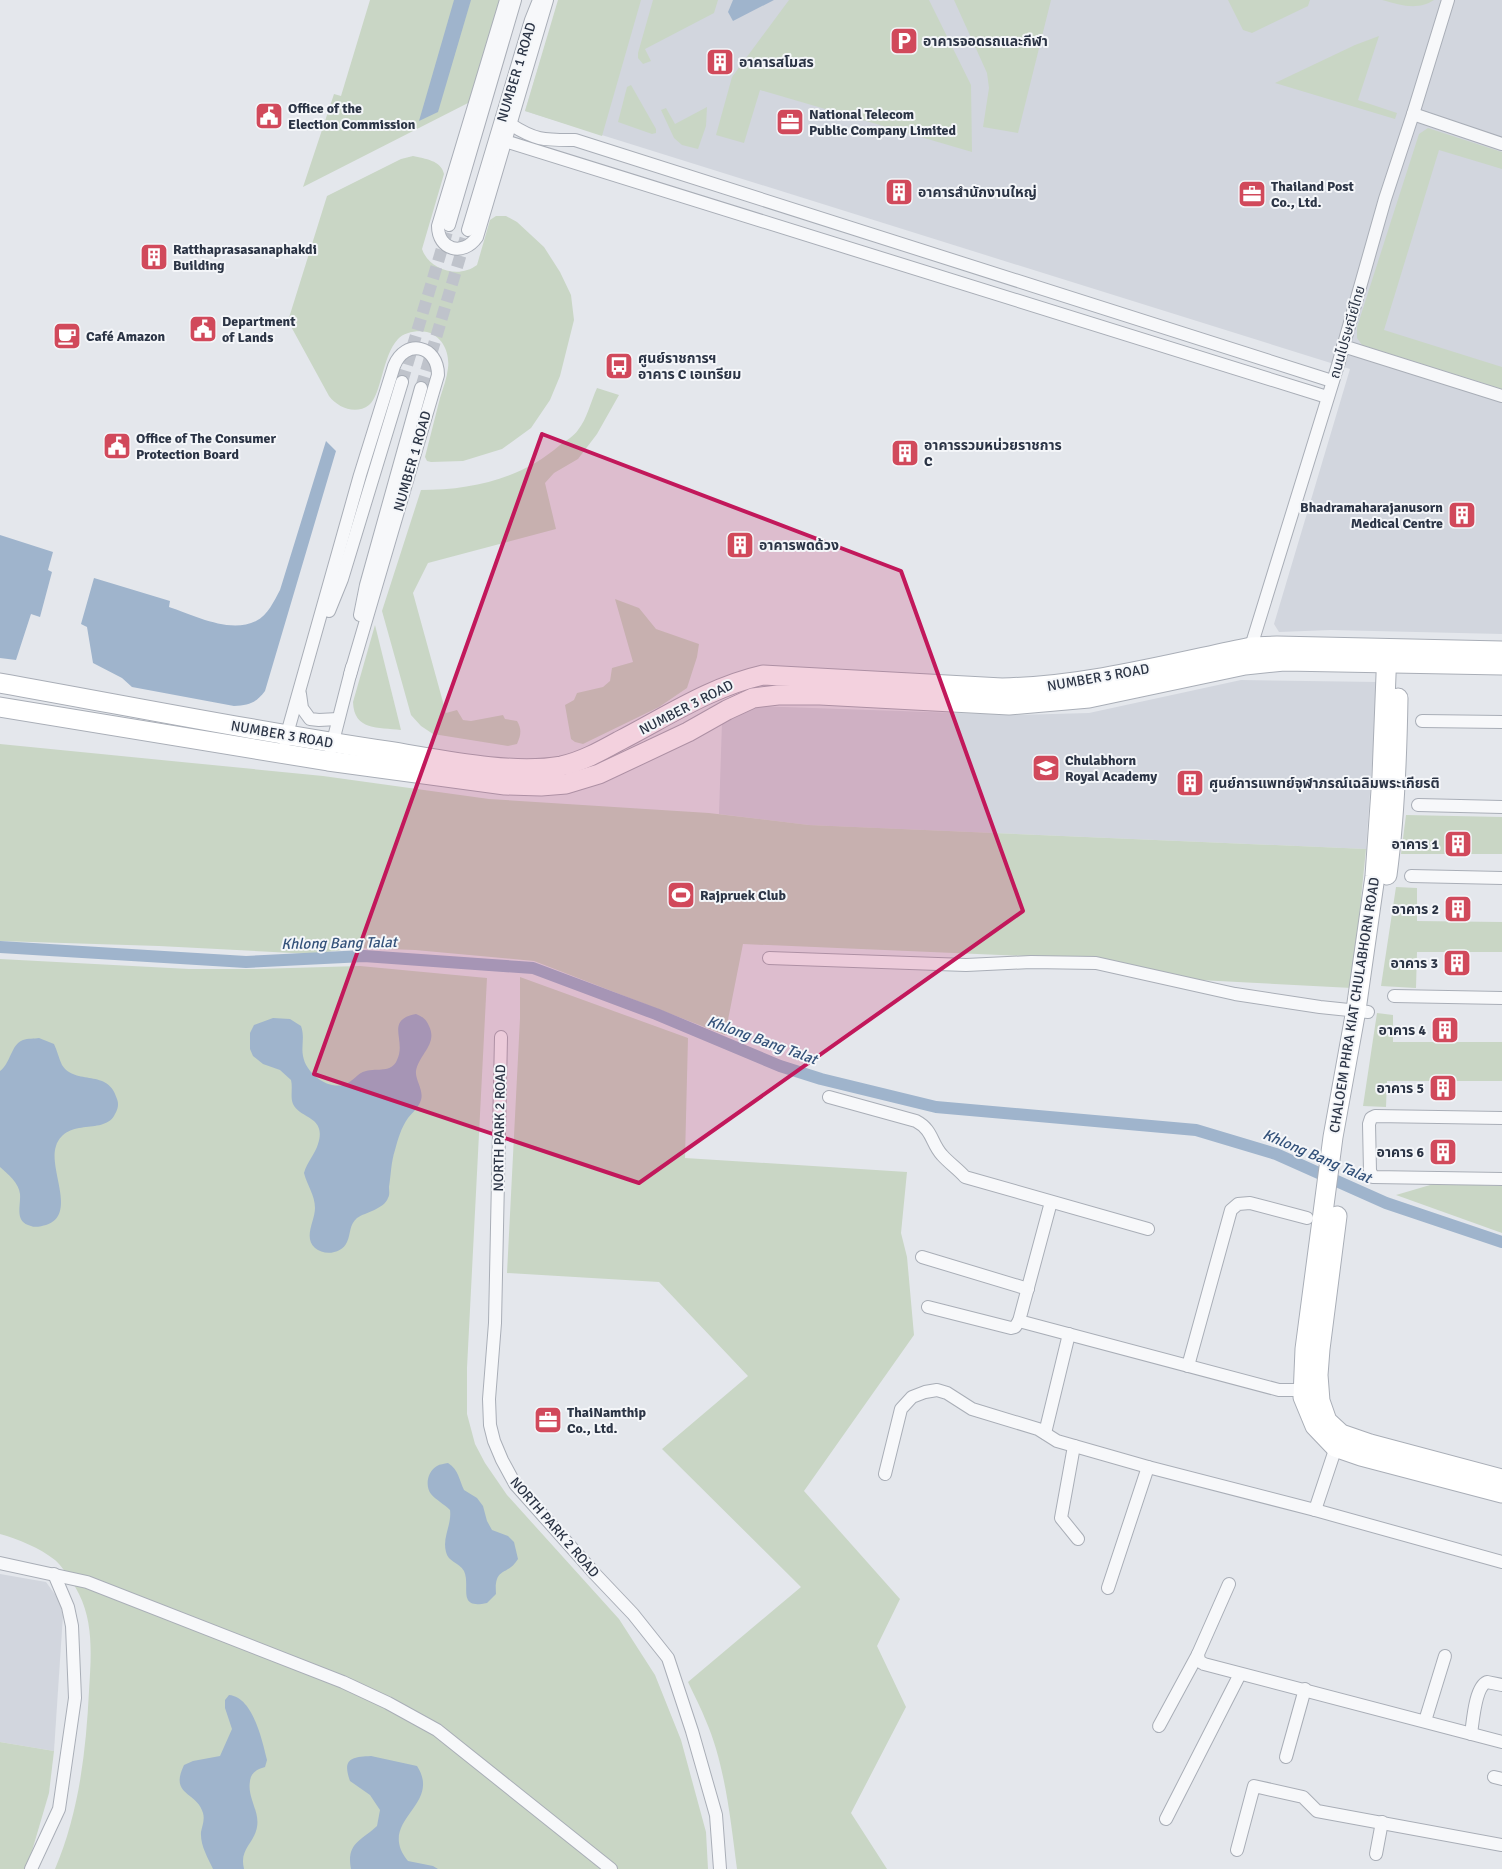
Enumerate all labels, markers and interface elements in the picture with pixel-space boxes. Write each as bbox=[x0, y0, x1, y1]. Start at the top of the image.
street label: NUMBER 1 ROAD bbox=[493, 20, 540, 124]
parking icon: อาคารจอดรถและกีฬา bbox=[889, 26, 919, 56]
place label: อาคารจอดรถและกีฬา bbox=[923, 33, 1048, 50]
building icon: อาคารสโมสร bbox=[705, 47, 735, 77]
place label: อาคารสโมสร bbox=[739, 54, 814, 71]
place label: Office of the Election Commission bbox=[288, 100, 416, 133]
public building icon: Office of the Election Commission bbox=[254, 101, 284, 131]
place label: National Telecom Public Company Limited bbox=[809, 106, 957, 139]
office icon: National Telecom Public Company Limited bbox=[775, 107, 805, 137]
building icon: อาคารสำนักงานใหญ่ bbox=[884, 177, 914, 207]
place label: Thailand Post Co., Ltd. bbox=[1271, 178, 1354, 211]
office icon: Thailand Post Co., Ltd. bbox=[1237, 179, 1267, 209]
place label: อาคารสำนักงานใหญ่ bbox=[918, 184, 1037, 201]
place label: Ratthaprasasanaphakdi Building bbox=[173, 241, 317, 274]
building icon: Ratthaprasasanaphakdi Building bbox=[139, 242, 169, 272]
street label: ถนนไปรษณีย์ไทย bbox=[1326, 284, 1369, 381]
place label: Department of Lands bbox=[222, 313, 296, 346]
public building icon: Department of Lands bbox=[188, 314, 218, 344]
cafe icon: Café Amazon bbox=[52, 321, 82, 351]
place label: Café Amazon bbox=[86, 328, 166, 345]
place label: ศูนย์ราชการฯ อาคาร C เอเทรียม bbox=[638, 350, 741, 383]
bus stop icon: ศูนย์ราชการฯ อาคาร C เอเทรียม bbox=[604, 351, 634, 381]
street label: NUMBER 1 ROAD bbox=[390, 409, 435, 513]
place label: Office of The Consumer Protection Board bbox=[136, 430, 277, 463]
public building icon: Office of The Consumer Protection Board bbox=[102, 431, 132, 461]
place label: อาคารรวมหน่วยราชการ C bbox=[924, 437, 1062, 470]
building icon: อาคารรวมหน่วยราชการ C bbox=[890, 438, 920, 468]
place label: Bhadramaharajanusorn Medical Centre bbox=[1300, 499, 1443, 532]
building icon: Bhadramaharajanusorn Medical Centre bbox=[1447, 500, 1477, 530]
building icon: อาคารพดด้วง bbox=[725, 530, 755, 560]
place label: อาคารพดด้วง bbox=[759, 537, 839, 554]
street label: NUMBER 3 ROAD bbox=[1046, 660, 1151, 695]
street label: NUMBER 3 ROAD bbox=[636, 676, 736, 739]
street label: NUMBER 3 ROAD bbox=[229, 717, 334, 752]
place label: Chulabhorn Royal Academy bbox=[1065, 752, 1157, 785]
school or university icon: Chulabhorn Royal Academy bbox=[1031, 753, 1061, 783]
building icon: ศูนย์การแพทย์จุฬาภรณ์เฉลิมพระเกียรติ bbox=[1175, 768, 1205, 798]
place label: ศูนย์การแพทย์จุฬาภรณ์เฉลิมพระเกียรติ bbox=[1209, 775, 1440, 793]
building icon: อาคาร 1 bbox=[1443, 829, 1473, 859]
place label: อาคาร 1 bbox=[1392, 836, 1439, 853]
street label: CHALOEM PHRA KIAT CHULABHORN ROAD bbox=[1326, 876, 1383, 1134]
sports icon: Rajpruek Club bbox=[666, 880, 696, 910]
place label: Rajpruek Club bbox=[700, 887, 787, 904]
building icon: อาคาร 2 bbox=[1443, 894, 1473, 924]
place label: อาคาร 2 bbox=[1392, 901, 1439, 918]
water label: Khlong Bang Talat bbox=[281, 933, 399, 953]
building icon: อาคาร 3 bbox=[1442, 948, 1472, 978]
place label: อาคาร 3 bbox=[1391, 955, 1438, 972]
water label: Khlong Bang Talat bbox=[705, 1012, 821, 1069]
building icon: อาคาร 4 bbox=[1430, 1015, 1460, 1045]
place label: อาคาร 4 bbox=[1379, 1022, 1426, 1039]
street label: NORTH PARK 2 ROAD bbox=[490, 1064, 509, 1192]
building icon: อาคาร 5 bbox=[1428, 1073, 1458, 1103]
place label: อาคาร 5 bbox=[1377, 1080, 1424, 1097]
water label: Khlong Bang Talat bbox=[1260, 1125, 1375, 1188]
building icon: อาคาร 6 bbox=[1428, 1137, 1458, 1167]
place label: อาคาร 6 bbox=[1377, 1144, 1424, 1161]
place label: ThaiNamthip Co., Ltd. bbox=[567, 1404, 646, 1437]
office icon: ThaiNamthip Co., Ltd. bbox=[533, 1405, 563, 1435]
street label: NORTH PARK 2 ROAD bbox=[506, 1474, 603, 1581]

